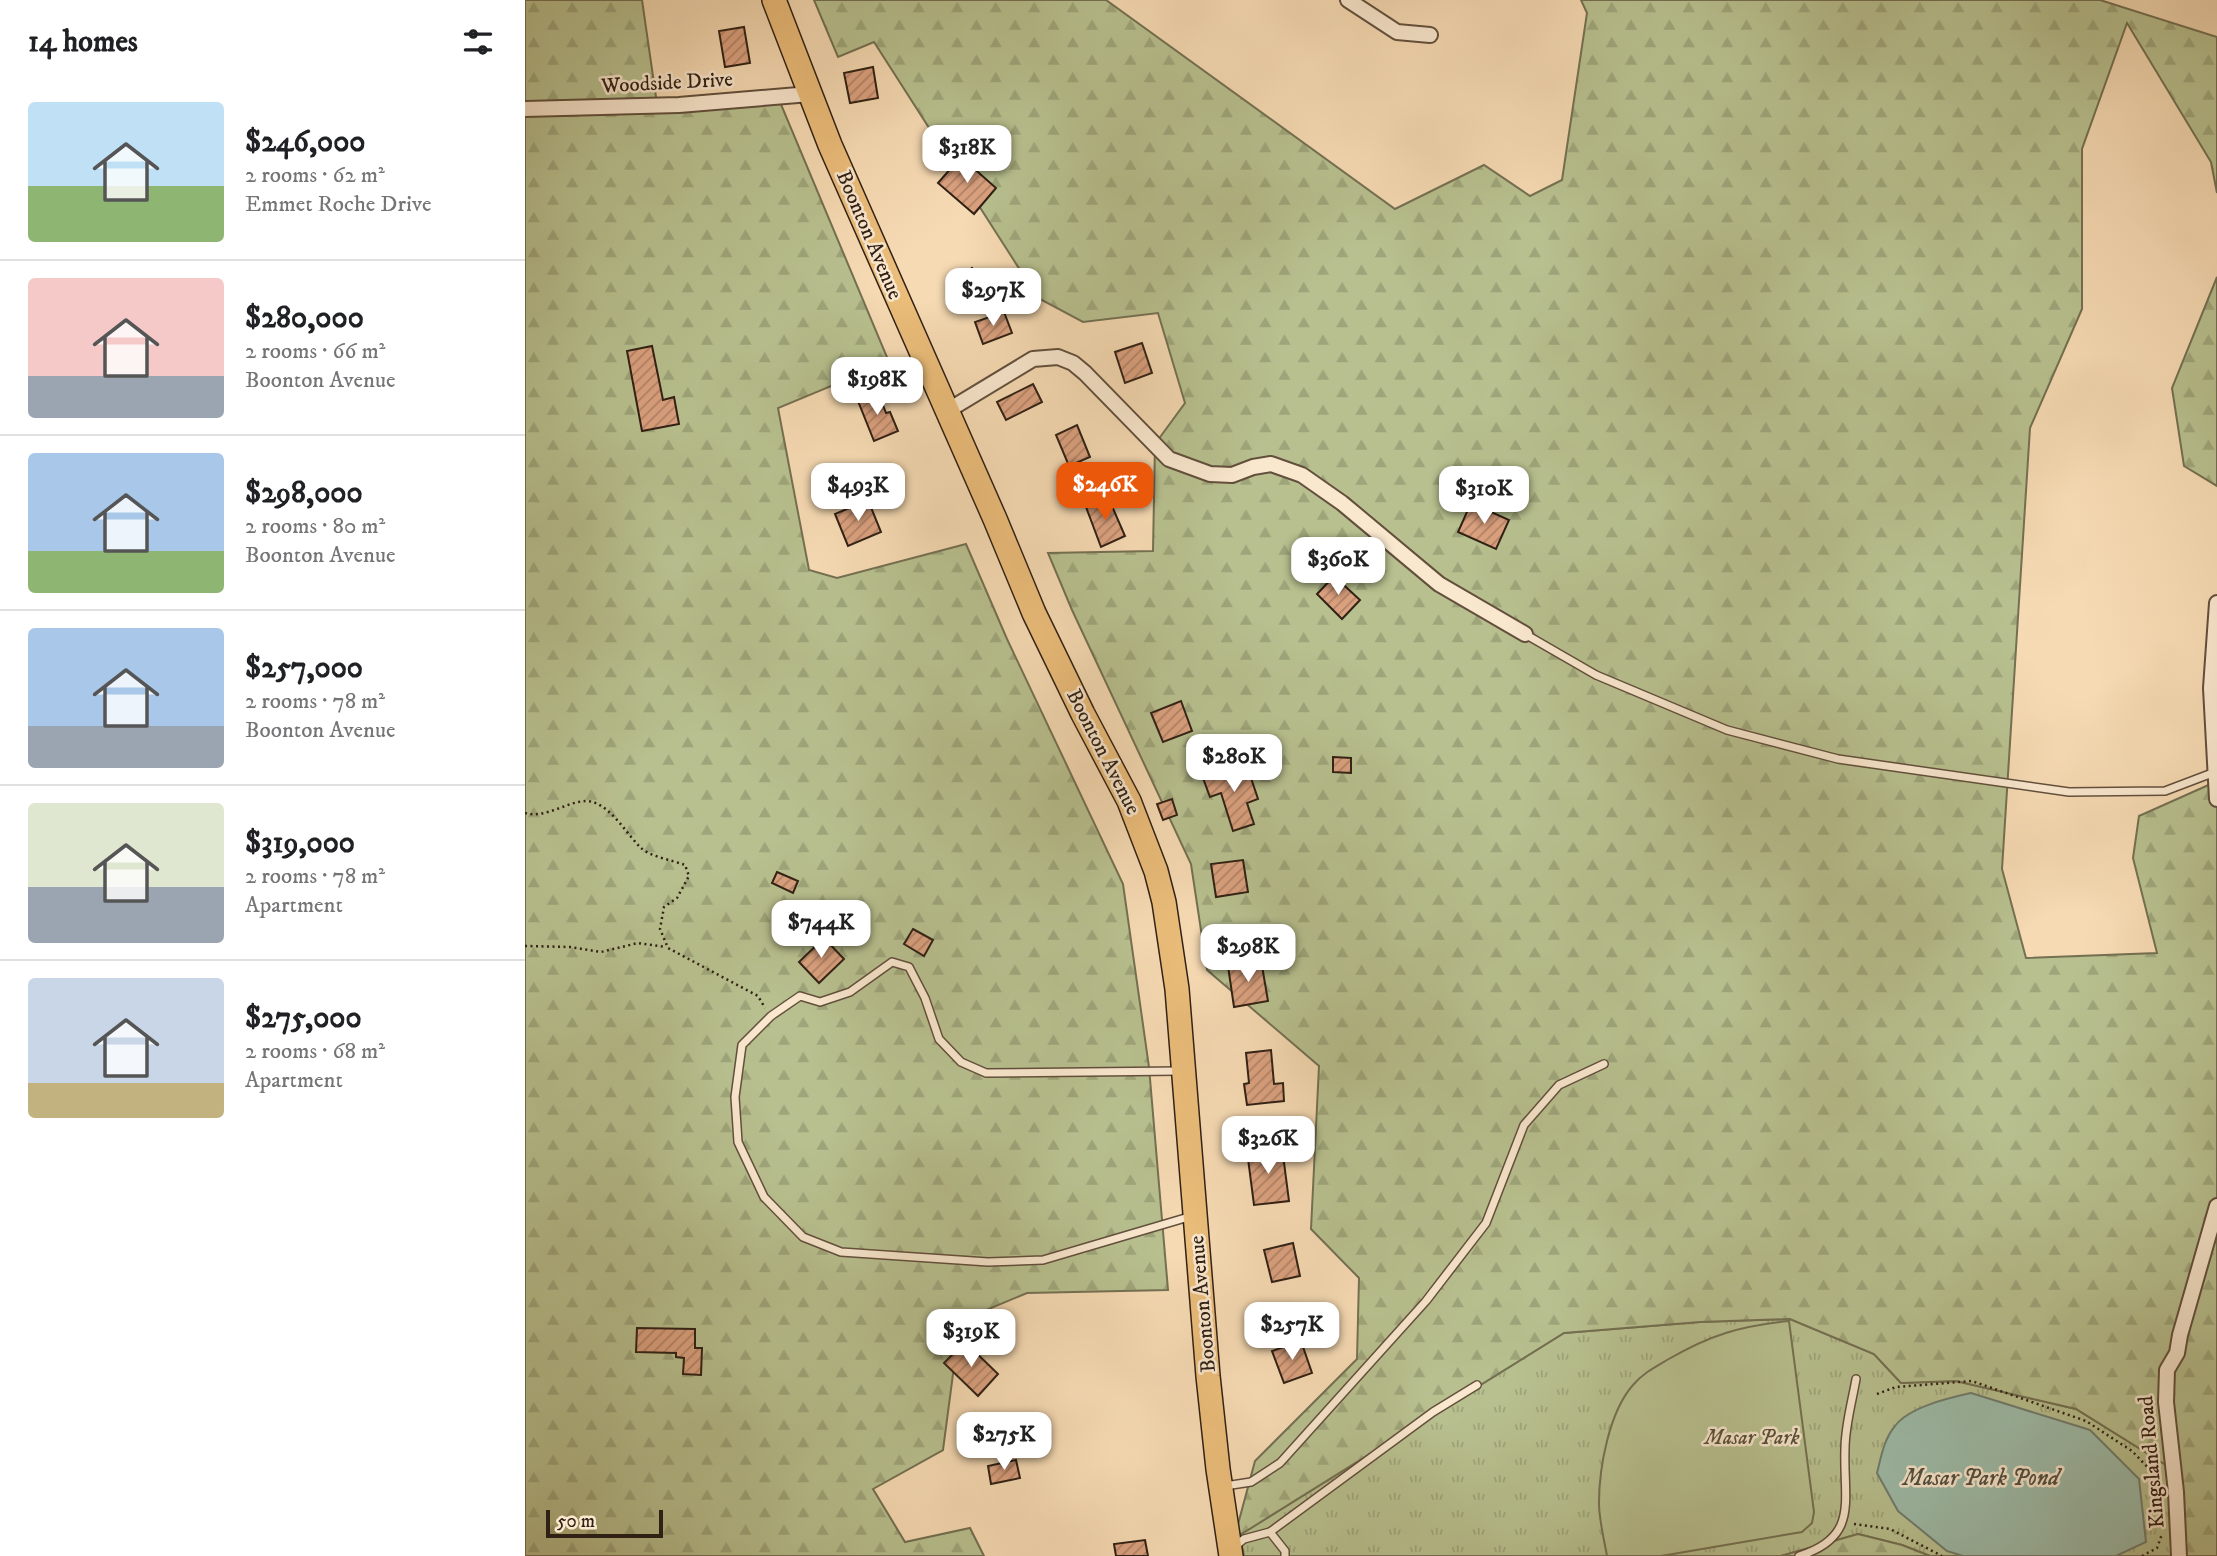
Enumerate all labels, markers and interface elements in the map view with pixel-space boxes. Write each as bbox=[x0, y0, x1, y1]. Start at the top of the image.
icon: filters bbox=[459, 23, 497, 61]
text: 14 homes bbox=[28, 24, 138, 61]
street label: Woodside Drive bbox=[599, 67, 734, 99]
text: $246,000 bbox=[245, 124, 366, 161]
pin: $318K bbox=[918, 125, 1016, 185]
icon: home bbox=[84, 130, 168, 214]
text: $318K bbox=[938, 133, 996, 162]
text: 2 rooms · 62 m² bbox=[245, 161, 385, 190]
street label: Boonton Avenue bbox=[830, 167, 908, 304]
text: Emmet Roche Drive bbox=[245, 190, 432, 219]
pin: $297K bbox=[944, 268, 1042, 328]
text: $297K bbox=[961, 276, 1025, 305]
text: $280,000 bbox=[245, 300, 364, 337]
icon: home bbox=[84, 306, 168, 390]
text: 2 rooms · 66 m² bbox=[245, 337, 385, 366]
pin: $198K bbox=[828, 358, 926, 417]
text: $198K bbox=[847, 365, 907, 394]
text: Boonton Avenue bbox=[245, 366, 396, 395]
pin: $246K bbox=[1056, 462, 1154, 522]
pin: $493K bbox=[809, 463, 907, 523]
pin: $310K bbox=[1435, 466, 1533, 526]
text: $246K bbox=[1072, 470, 1138, 499]
text: $493K bbox=[827, 471, 889, 500]
text: $310K bbox=[1455, 474, 1513, 503]
text: $298,000 bbox=[245, 475, 363, 512]
icon: home bbox=[84, 481, 168, 565]
text: 2 rooms · 80 m² bbox=[245, 512, 385, 541]
pin: $360K bbox=[1289, 538, 1387, 597]
text: Boonton Avenue bbox=[245, 541, 396, 570]
text: $360K bbox=[1307, 545, 1369, 574]
text: $257,000 bbox=[245, 650, 363, 687]
icon: home bbox=[84, 656, 168, 740]
street label: Boonton Avenue bbox=[1060, 685, 1146, 819]
text: 2 rooms · 78 m² bbox=[245, 687, 385, 716]
text: Boonton Avenue bbox=[245, 716, 396, 745]
pin: $280K bbox=[1185, 734, 1283, 794]
text: $280K bbox=[1202, 742, 1266, 771]
text: $319,000 bbox=[245, 825, 355, 862]
icon: home bbox=[84, 831, 168, 915]
text: 2 rooms · 78 m² bbox=[245, 862, 385, 891]
text: Apartment bbox=[245, 891, 343, 920]
pin: $744K bbox=[772, 900, 870, 960]
text: $744K bbox=[788, 908, 854, 937]
pin: $298K bbox=[1199, 925, 1297, 984]
text: $298K bbox=[1217, 932, 1280, 961]
text: $275,000 bbox=[245, 1000, 362, 1037]
icon: home bbox=[84, 1006, 168, 1090]
text: 2 rooms · 68 m² bbox=[245, 1037, 385, 1066]
text: Apartment bbox=[245, 1066, 343, 1095]
pin: $326K bbox=[1219, 1116, 1317, 1176]
text: $326K bbox=[1238, 1124, 1298, 1153]
street label: Boonton Avenue bbox=[1184, 1234, 1222, 1374]
pin: $257K bbox=[1243, 1302, 1341, 1362]
pin: $319K bbox=[922, 1310, 1020, 1369]
text: $257K bbox=[1260, 1310, 1324, 1339]
text: $319K bbox=[942, 1317, 1000, 1346]
street label: Kingsland Road bbox=[2133, 1394, 2171, 1529]
pin: $275K bbox=[955, 1412, 1053, 1472]
text: $275K bbox=[973, 1420, 1035, 1449]
park label: Masar Park bbox=[1702, 1425, 1800, 1451]
water label: Masar Park Pond bbox=[1901, 1464, 2062, 1493]
scale bar bbox=[546, 1507, 663, 1539]
text: 50 m bbox=[557, 1510, 595, 1533]

